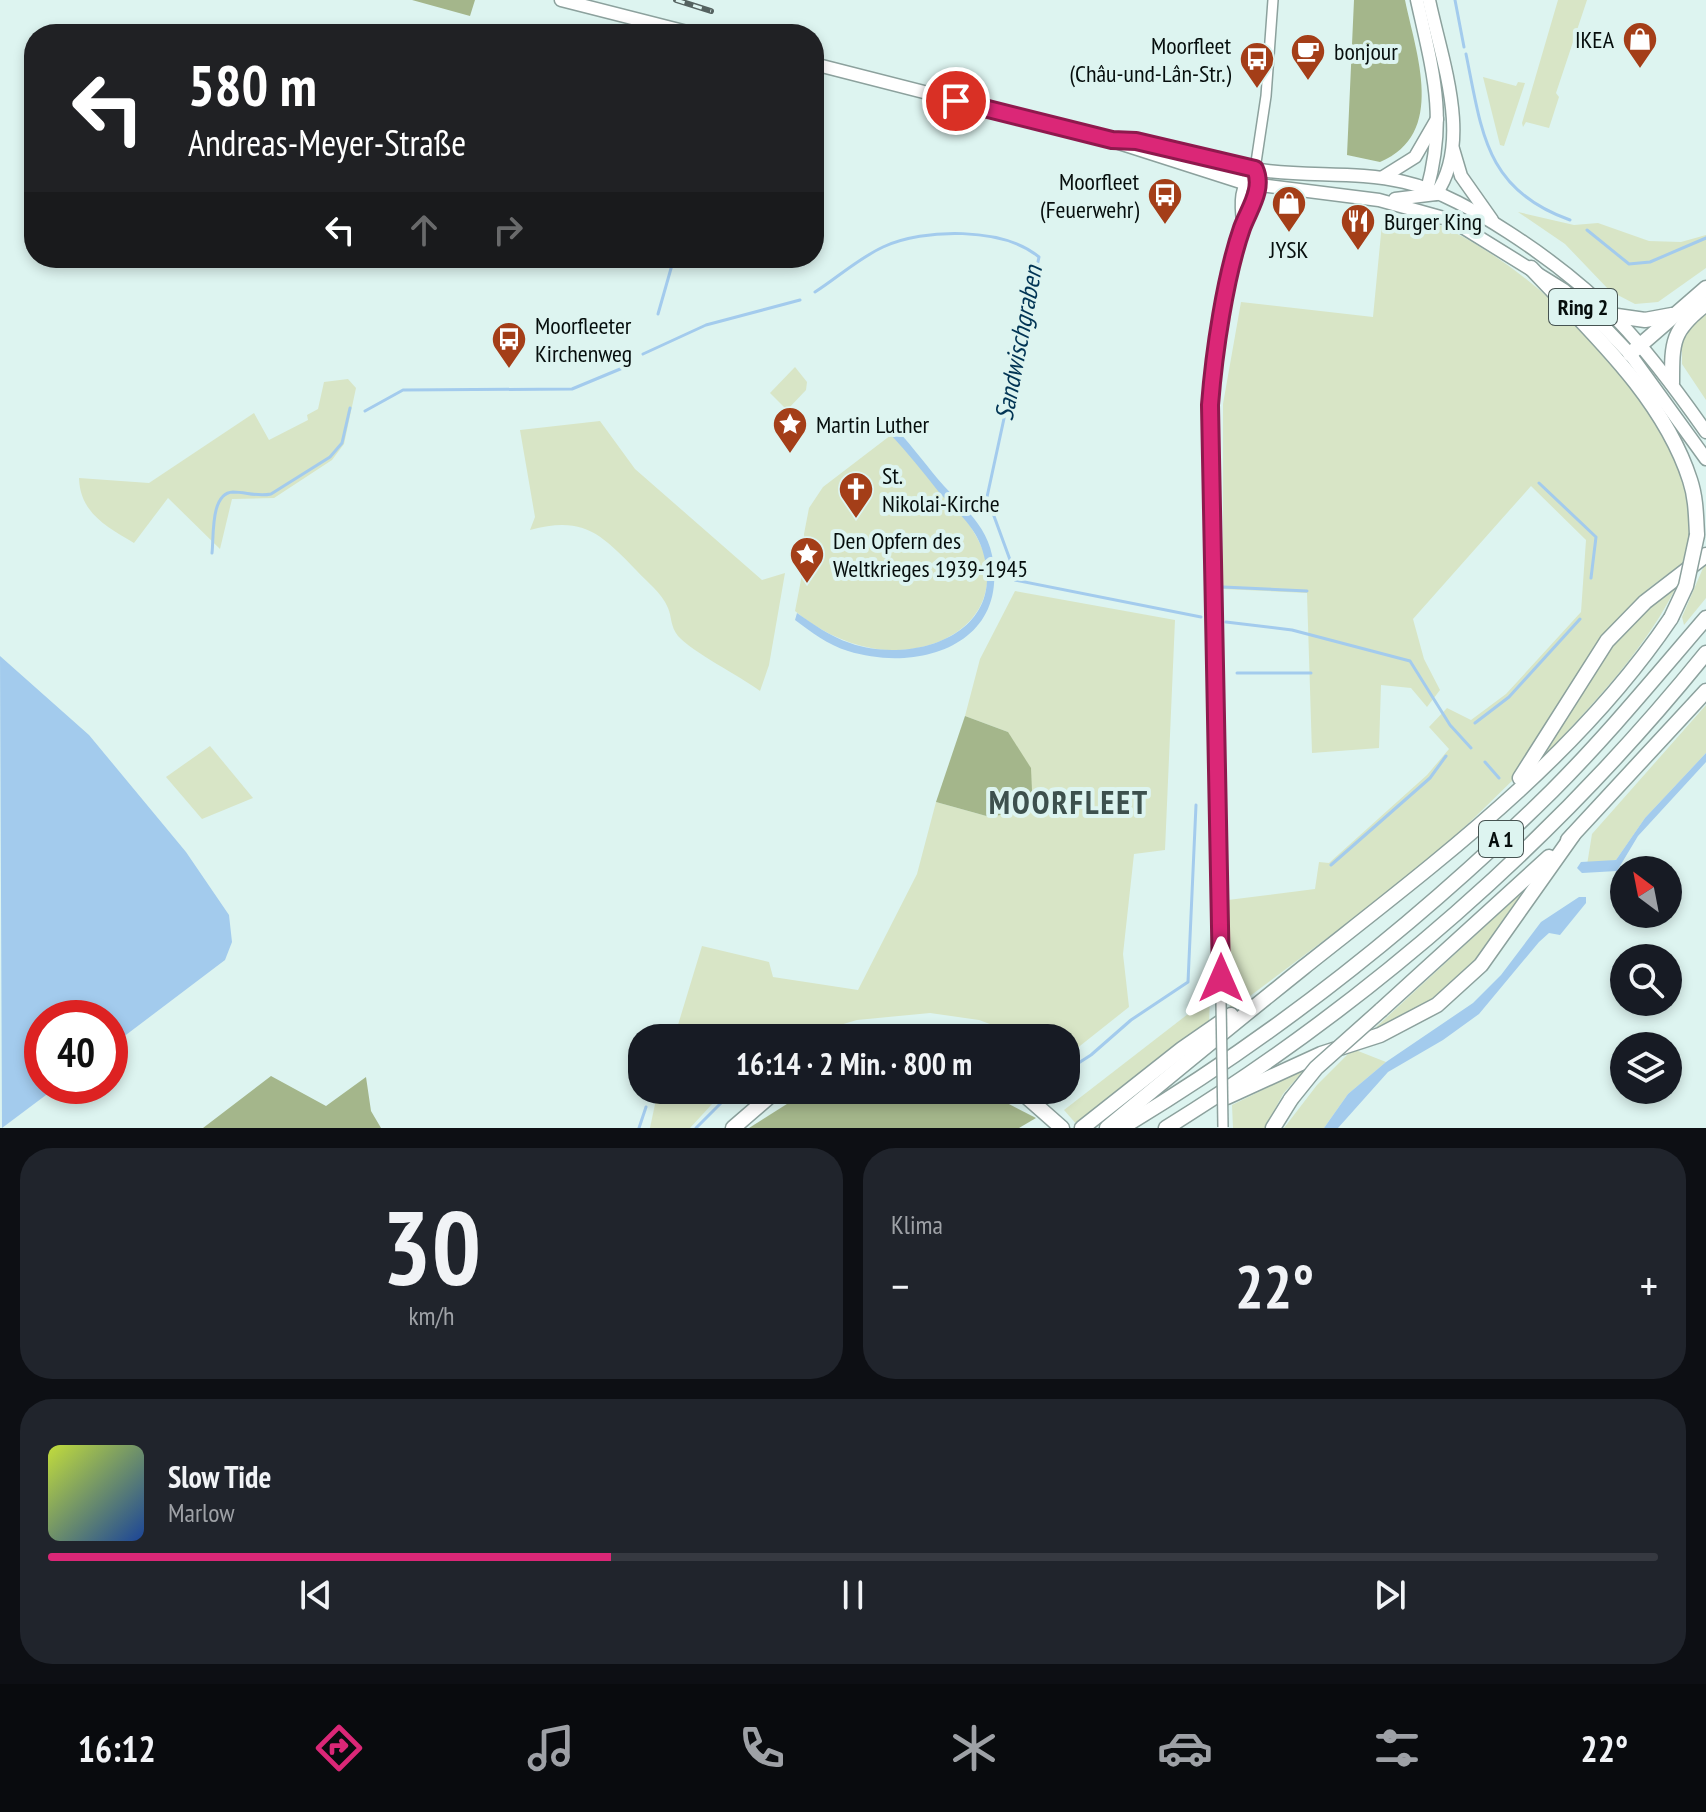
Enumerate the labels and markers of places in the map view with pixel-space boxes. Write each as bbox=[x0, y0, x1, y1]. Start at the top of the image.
shop icon: IKEA bbox=[1621, 20, 1659, 70]
place label: IKEA bbox=[1575, 24, 1615, 55]
place label: Moorfleet (Châu-und-Lân-Str.) bbox=[1069, 30, 1231, 89]
cafe icon: bonjour bbox=[1289, 32, 1327, 82]
place label: bonjour bbox=[1334, 36, 1398, 67]
bus stop icon: Moorfleet (Châu-und-Lân-Str.) bbox=[1238, 40, 1276, 90]
pin bbox=[922, 67, 990, 135]
place label: Moorfleet (Feuerwehr) bbox=[1040, 166, 1139, 225]
bus stop icon: Moorfleet (Feuerwehr) bbox=[1146, 176, 1184, 226]
shop icon: JYSK bbox=[1270, 184, 1308, 234]
restaurant icon: Burger King bbox=[1339, 202, 1377, 252]
place label: Burger King bbox=[1384, 206, 1482, 237]
place label: JYSK bbox=[1269, 234, 1309, 265]
place label: Moorfleeter Kirchenweg bbox=[535, 310, 632, 369]
bus stop icon: Moorfleeter Kirchenweg bbox=[490, 320, 528, 370]
place icon: Martin Luther bbox=[771, 405, 809, 455]
place label: Martin Luther bbox=[816, 409, 930, 440]
place label: St. Nikolai-Kirche bbox=[882, 460, 1000, 519]
church icon: St. Nikolai-Kirche bbox=[837, 470, 875, 520]
place label: Den Opfern des Weltkrieges 1939-1945 bbox=[833, 525, 1028, 584]
place icon: Den Opfern des Weltkrieges 1939-1945 bbox=[788, 535, 826, 585]

